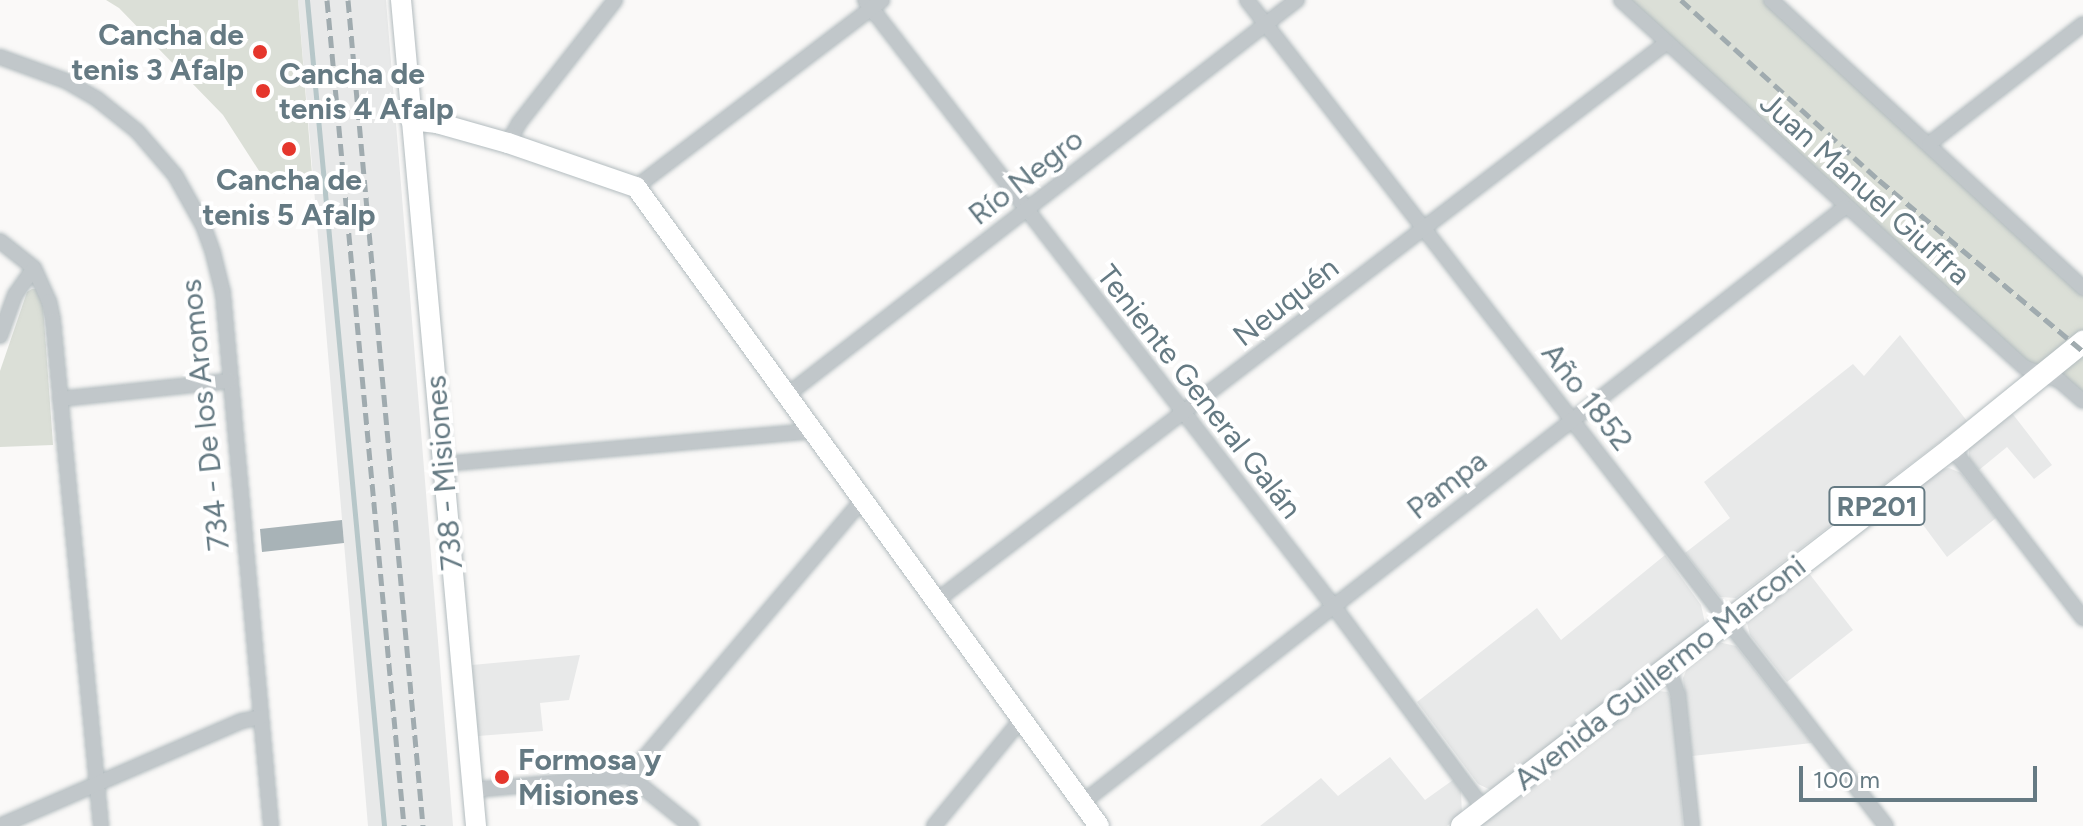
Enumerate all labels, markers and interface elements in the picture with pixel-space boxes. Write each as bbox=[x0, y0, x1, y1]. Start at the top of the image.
place label: Cancha de tenis 3 Afalp bbox=[72, 17, 244, 88]
marker: Cancha de tenis 3 Afalp bbox=[251, 43, 269, 61]
place label: Cancha de tenis 4 Afalp bbox=[279, 56, 454, 126]
marker: Cancha de tenis 4 Afalp bbox=[254, 82, 272, 100]
street label: Juan Manuel Giuffra bbox=[1753, 85, 1977, 293]
street label: Río Negro bbox=[962, 121, 1090, 233]
marker: Cancha de tenis 5 Afalp bbox=[280, 140, 298, 158]
place label: Cancha de tenis 5 Afalp bbox=[202, 162, 376, 232]
street label: Neuquén bbox=[1226, 250, 1346, 354]
street label: Teniente General Galán bbox=[1089, 258, 1309, 526]
street label: 734 - De los Aromos bbox=[173, 277, 237, 553]
street label: Año 1852 bbox=[1534, 336, 1640, 458]
street label: 738 - Misiones bbox=[418, 374, 470, 572]
street label: Pampa bbox=[1400, 443, 1494, 527]
road number: RP201 bbox=[1827, 482, 1927, 530]
street label: Avenida Guillermo Marconi bbox=[1507, 548, 1813, 798]
place label: Formosa y Misiones bbox=[518, 742, 661, 812]
scale bar bbox=[1803, 750, 2041, 800]
text: 100 m bbox=[1813, 765, 1880, 794]
marker: Formosa y Misiones bbox=[493, 768, 511, 786]

